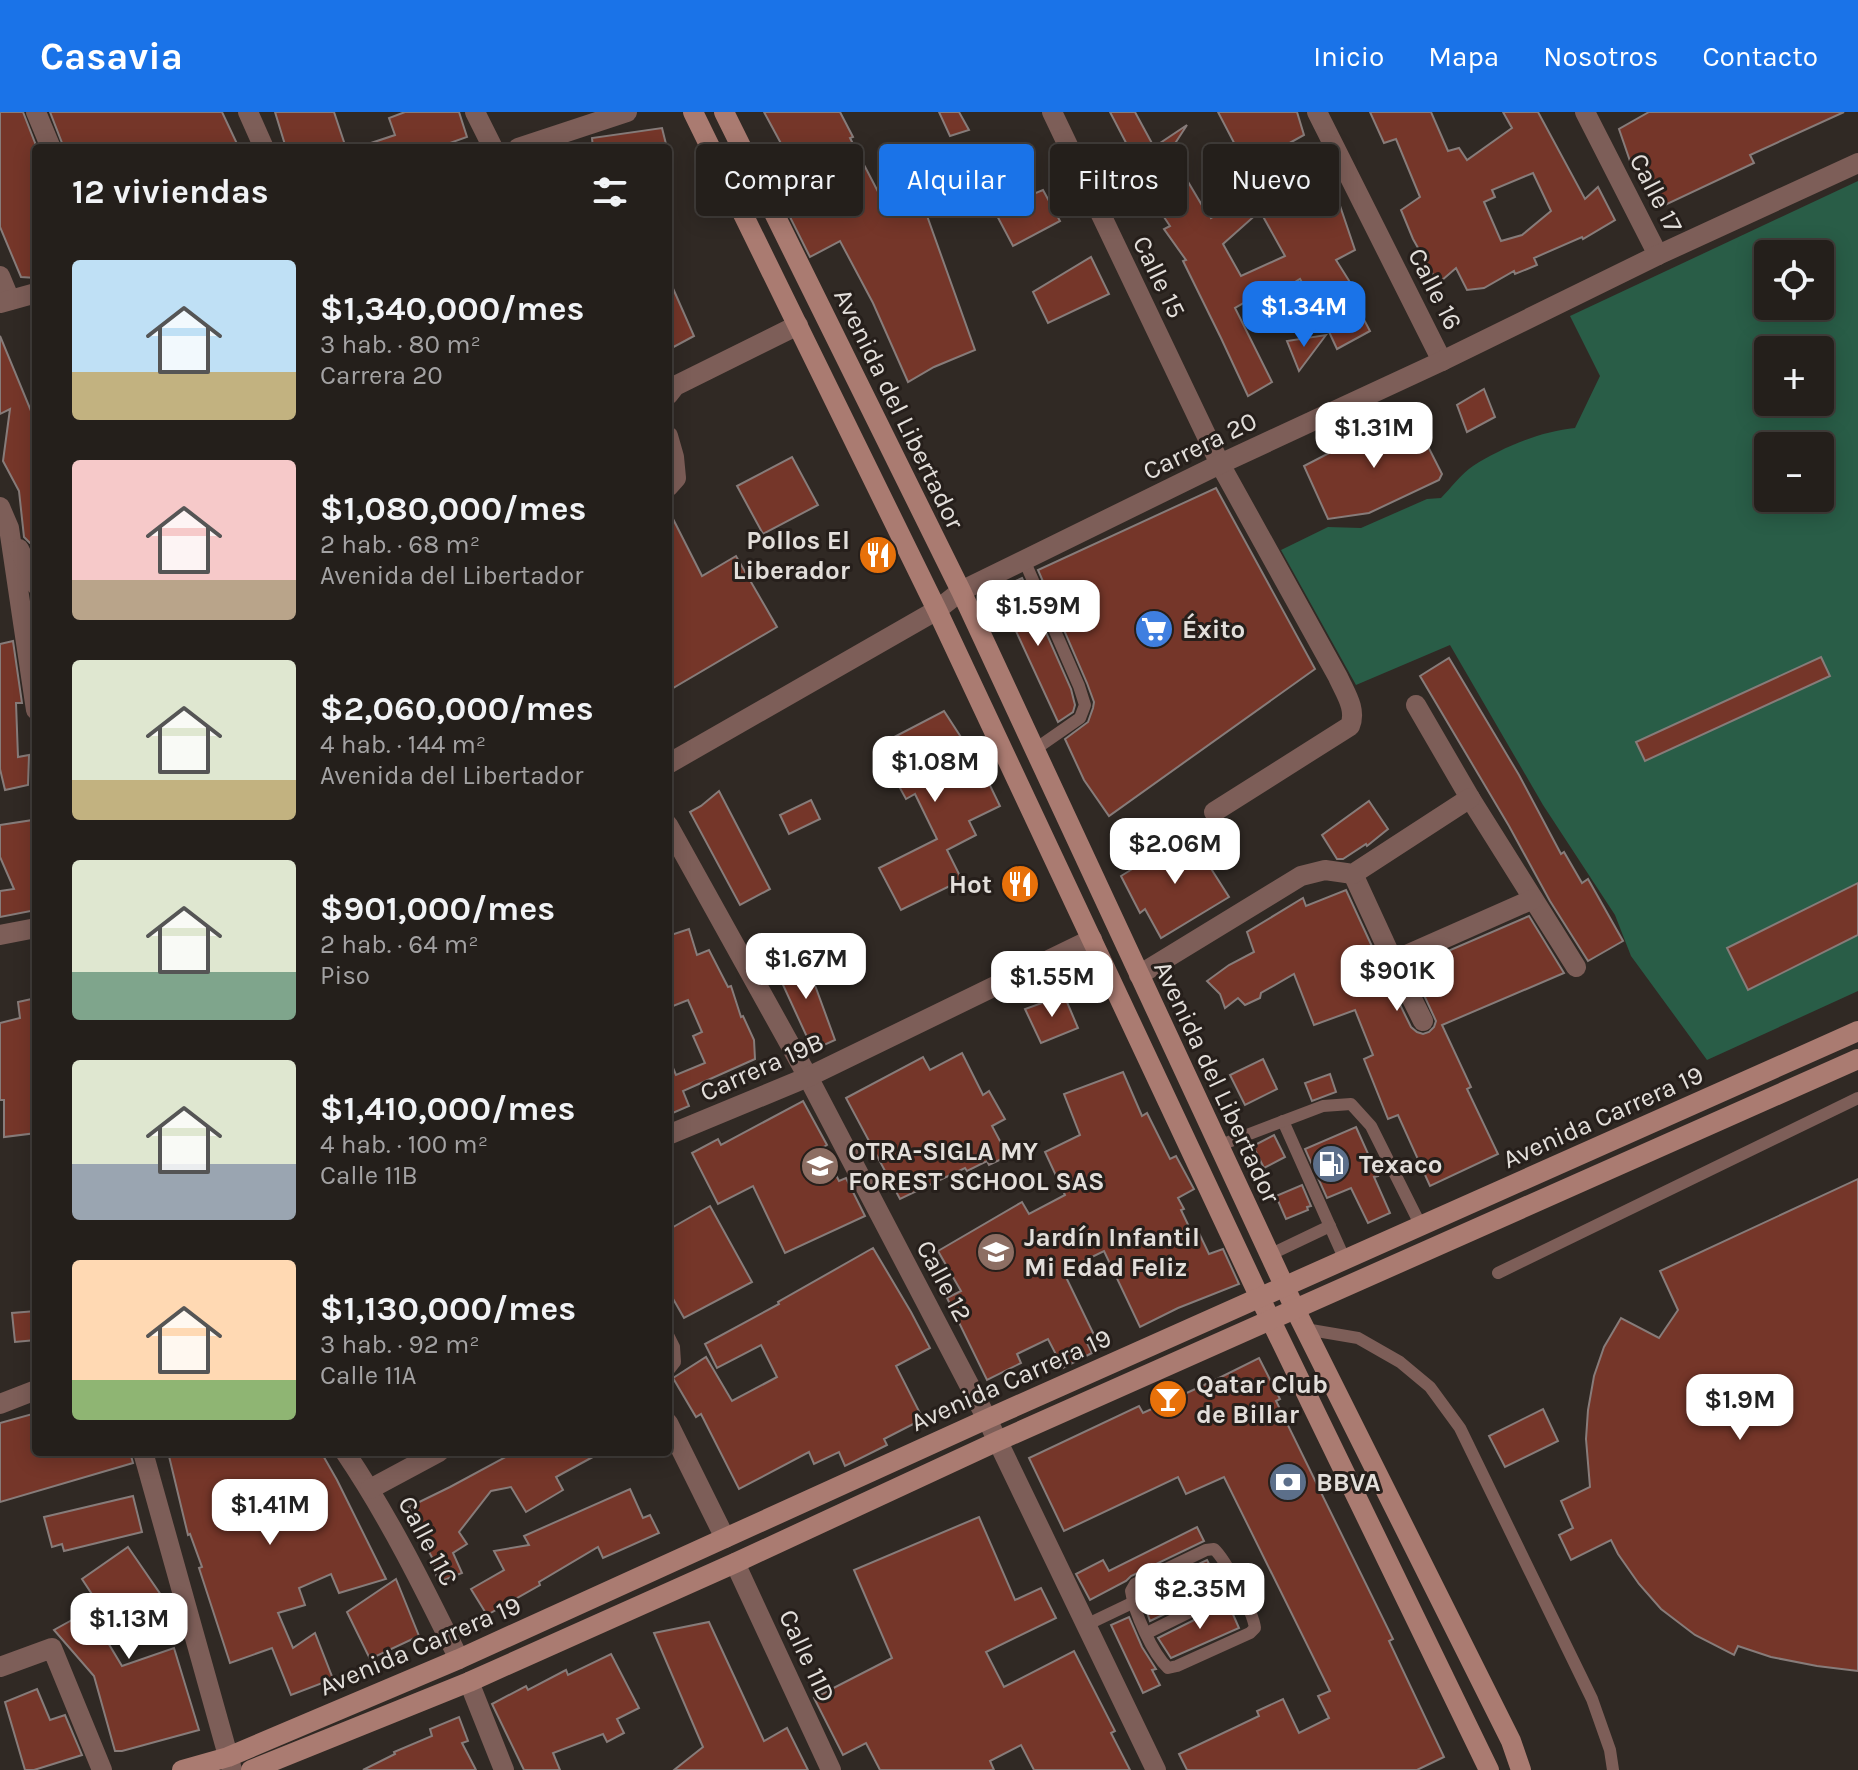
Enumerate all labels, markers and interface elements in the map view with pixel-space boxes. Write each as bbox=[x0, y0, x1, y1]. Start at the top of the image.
text: Casavia bbox=[40, 34, 183, 79]
text: Inicio bbox=[1313, 40, 1384, 73]
text: Mapa bbox=[1428, 40, 1499, 73]
text: Nosotros bbox=[1543, 40, 1658, 73]
text: Contacto bbox=[1702, 40, 1818, 73]
chip: Comprar bbox=[696, 144, 863, 216]
chip: Alquilar bbox=[879, 144, 1034, 216]
chip: Filtros bbox=[1050, 144, 1187, 216]
chip: Nuevo bbox=[1203, 144, 1339, 216]
street label: Calle 17 bbox=[1623, 148, 1689, 238]
icon: filters bbox=[588, 170, 632, 214]
text: 12 viviendas bbox=[72, 172, 269, 212]
street label: Calle 15 bbox=[1126, 231, 1192, 323]
map controls bbox=[1754, 240, 1834, 512]
button: locate bbox=[1754, 240, 1834, 320]
street label: Calle 16 bbox=[1401, 243, 1469, 335]
pin: $1.34M bbox=[1239, 281, 1369, 349]
street label: Avenida del Libertador bbox=[827, 284, 971, 535]
text: $1,340,000/mes bbox=[320, 289, 584, 329]
text: $1.34M bbox=[1260, 291, 1348, 322]
icon: home bbox=[136, 292, 232, 388]
text: 3 hab. · 80 m² bbox=[320, 329, 481, 360]
button: + bbox=[1754, 336, 1834, 416]
text: Carrera 20 bbox=[320, 360, 443, 391]
pin: $1.31M bbox=[1309, 402, 1439, 470]
street label: Carrera 20 bbox=[1138, 405, 1262, 487]
text: $1.31M bbox=[1334, 412, 1414, 443]
button: − bbox=[1754, 432, 1834, 512]
text: $1,080,000/mes bbox=[320, 489, 587, 529]
icon: home bbox=[136, 492, 232, 588]
place label: Pollos El Liberador bbox=[733, 525, 851, 586]
text: 2 hab. · 68 m² bbox=[320, 529, 480, 560]
restaurant icon: Pollos El Liberador bbox=[857, 534, 899, 576]
text: Avenida del Libertador bbox=[320, 560, 583, 591]
pin: $1.59M bbox=[973, 580, 1103, 648]
text: $1.59M bbox=[995, 590, 1081, 621]
supermarket icon: Éxito bbox=[1133, 608, 1175, 650]
place label: Éxito bbox=[1182, 613, 1245, 645]
text: $2,060,000/mes bbox=[320, 689, 594, 729]
icon: home bbox=[136, 692, 232, 788]
text: 4 hab. · 144 m² bbox=[320, 729, 486, 760]
pin: $1.08M bbox=[870, 736, 1000, 804]
text: $1.08M bbox=[891, 746, 979, 777]
text: Avenida del Libertador bbox=[320, 760, 583, 791]
pin: $2.06M bbox=[1110, 818, 1240, 886]
text: $2.06M bbox=[1128, 828, 1222, 859]
restaurant icon: Hot bbox=[999, 863, 1041, 905]
place label: Hot bbox=[949, 869, 992, 900]
text: $901,000/mes bbox=[320, 889, 555, 929]
icon: home bbox=[136, 892, 232, 988]
text: 2 hab. · 64 m² bbox=[320, 929, 479, 960]
pin: $1.67M bbox=[741, 933, 871, 1001]
text: $1.67M bbox=[764, 943, 848, 974]
pin: $901K bbox=[1341, 945, 1453, 1013]
pin: $1.55M bbox=[987, 951, 1117, 1019]
text: $901K bbox=[1359, 955, 1435, 986]
street label: Avenida del Libertador bbox=[1147, 956, 1287, 1208]
text: Piso bbox=[320, 960, 370, 991]
text: $1.55M bbox=[1009, 961, 1095, 992]
street label: Carrera 19B bbox=[695, 1026, 829, 1108]
street label: Avenida Carrera 19 bbox=[1498, 1059, 1708, 1175]
text: $1,410,000/mes bbox=[320, 1089, 575, 1129]
icon: home bbox=[136, 1092, 232, 1188]
text: 4 hab. · 100 m² bbox=[320, 1129, 488, 1160]
place label: OTRA-SIGLA MY FOREST SCHOOL SAS bbox=[848, 1136, 1105, 1197]
fuel station icon: Texaco bbox=[1310, 1143, 1352, 1185]
school or university icon: OTRA-SIGLA MY FOREST SCHOOL SAS bbox=[799, 1145, 841, 1187]
place label: Texaco bbox=[1359, 1149, 1443, 1180]
text: Calle 11B bbox=[320, 1160, 418, 1191]
place label: Jardín Infantil Mi Edad Feliz bbox=[1024, 1222, 1200, 1283]
school or university icon: Jardín Infantil Mi Edad Feliz bbox=[975, 1231, 1017, 1273]
street label: Calle 12 bbox=[910, 1235, 978, 1327]
text: $1,130,000/mes bbox=[320, 1289, 576, 1329]
icon: home bbox=[136, 1292, 232, 1388]
street label: Avenida Carrera 19 bbox=[906, 1322, 1116, 1438]
text: 3 hab. · 92 m² bbox=[320, 1329, 480, 1360]
text: Calle 11A bbox=[320, 1360, 416, 1391]
place label: Qatar Club de Billar bbox=[1196, 1369, 1328, 1430]
pin: $1.9M bbox=[1684, 1374, 1796, 1442]
bar icon: Qatar Club de Billar bbox=[1147, 1378, 1189, 1420]
text: $1.9M bbox=[1704, 1384, 1776, 1415]
bank icon: BBVA bbox=[1267, 1461, 1309, 1503]
place label: BBVA bbox=[1316, 1467, 1381, 1498]
pin: $1.41M bbox=[205, 1479, 335, 1547]
text: $1.41M bbox=[230, 1489, 310, 1520]
street label: Calle 11C bbox=[391, 1491, 465, 1591]
pin: $2.35M bbox=[1135, 1563, 1265, 1631]
text: $2.35M bbox=[1153, 1573, 1247, 1604]
street label: Avenida Carrera 19 bbox=[314, 1590, 526, 1702]
pin: $1.13M bbox=[64, 1593, 194, 1661]
text: $1.13M bbox=[89, 1603, 169, 1634]
street label: Calle 11D bbox=[772, 1605, 842, 1707]

